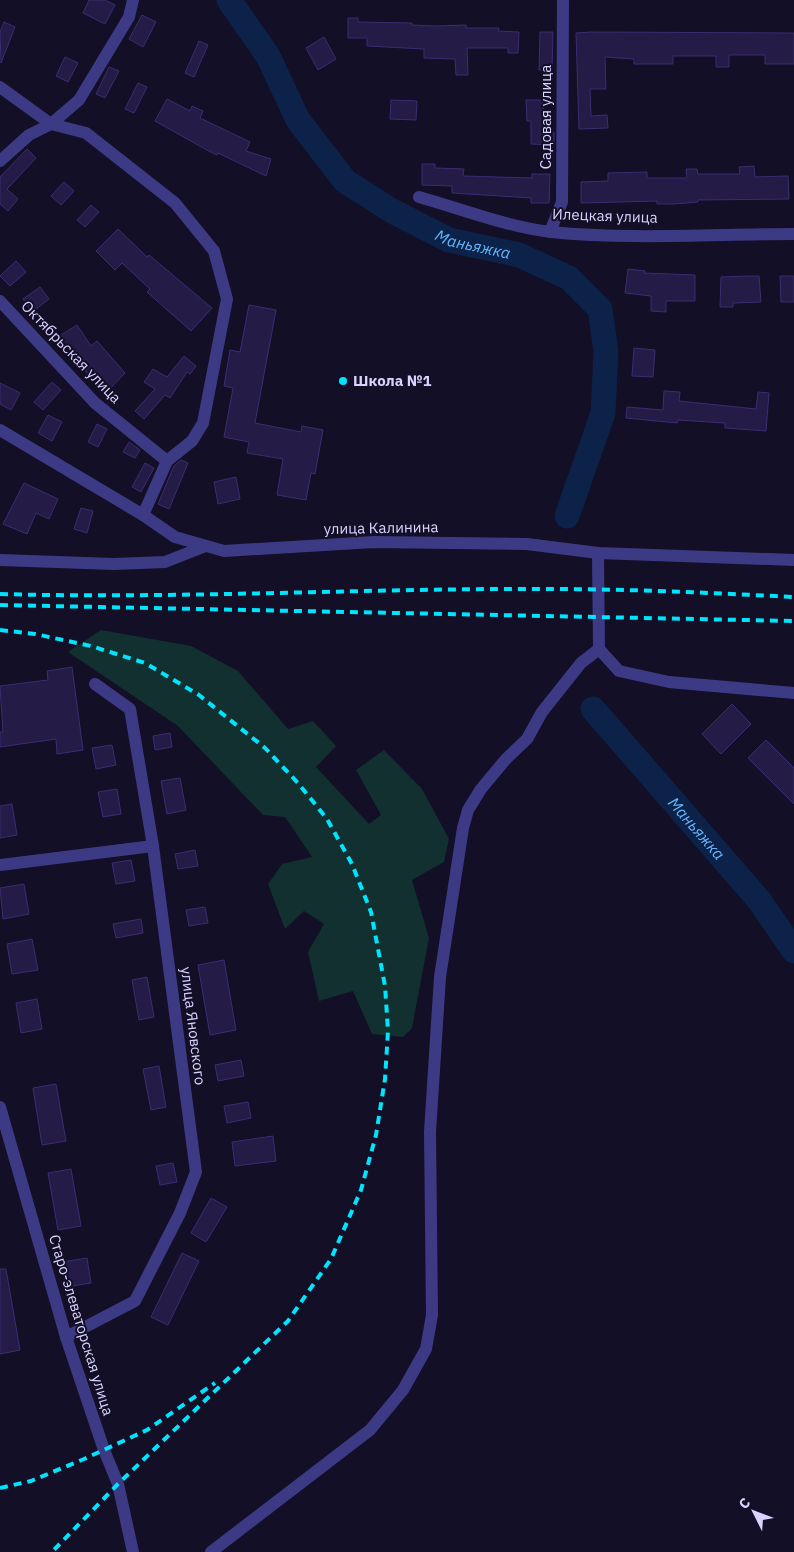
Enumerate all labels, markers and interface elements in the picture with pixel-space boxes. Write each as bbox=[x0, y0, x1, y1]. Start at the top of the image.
street label: Садовая улица bbox=[536, 65, 555, 169]
street label: Илецкая улица bbox=[552, 204, 658, 227]
water label: Маньяжка bbox=[432, 225, 512, 263]
street label: Октябрьская улица bbox=[17, 296, 125, 407]
place label: Школа №1 bbox=[353, 371, 432, 390]
marker: Школа №1 bbox=[337, 375, 349, 387]
street label: улица Калинина bbox=[323, 517, 439, 538]
water label: Маньяжка bbox=[664, 793, 729, 864]
street label: улица Яновского bbox=[177, 966, 210, 1086]
street label: Старо-элеваторская улица bbox=[45, 1232, 118, 1418]
north arrow bbox=[729, 1487, 779, 1537]
text: С bbox=[735, 1494, 754, 1513]

